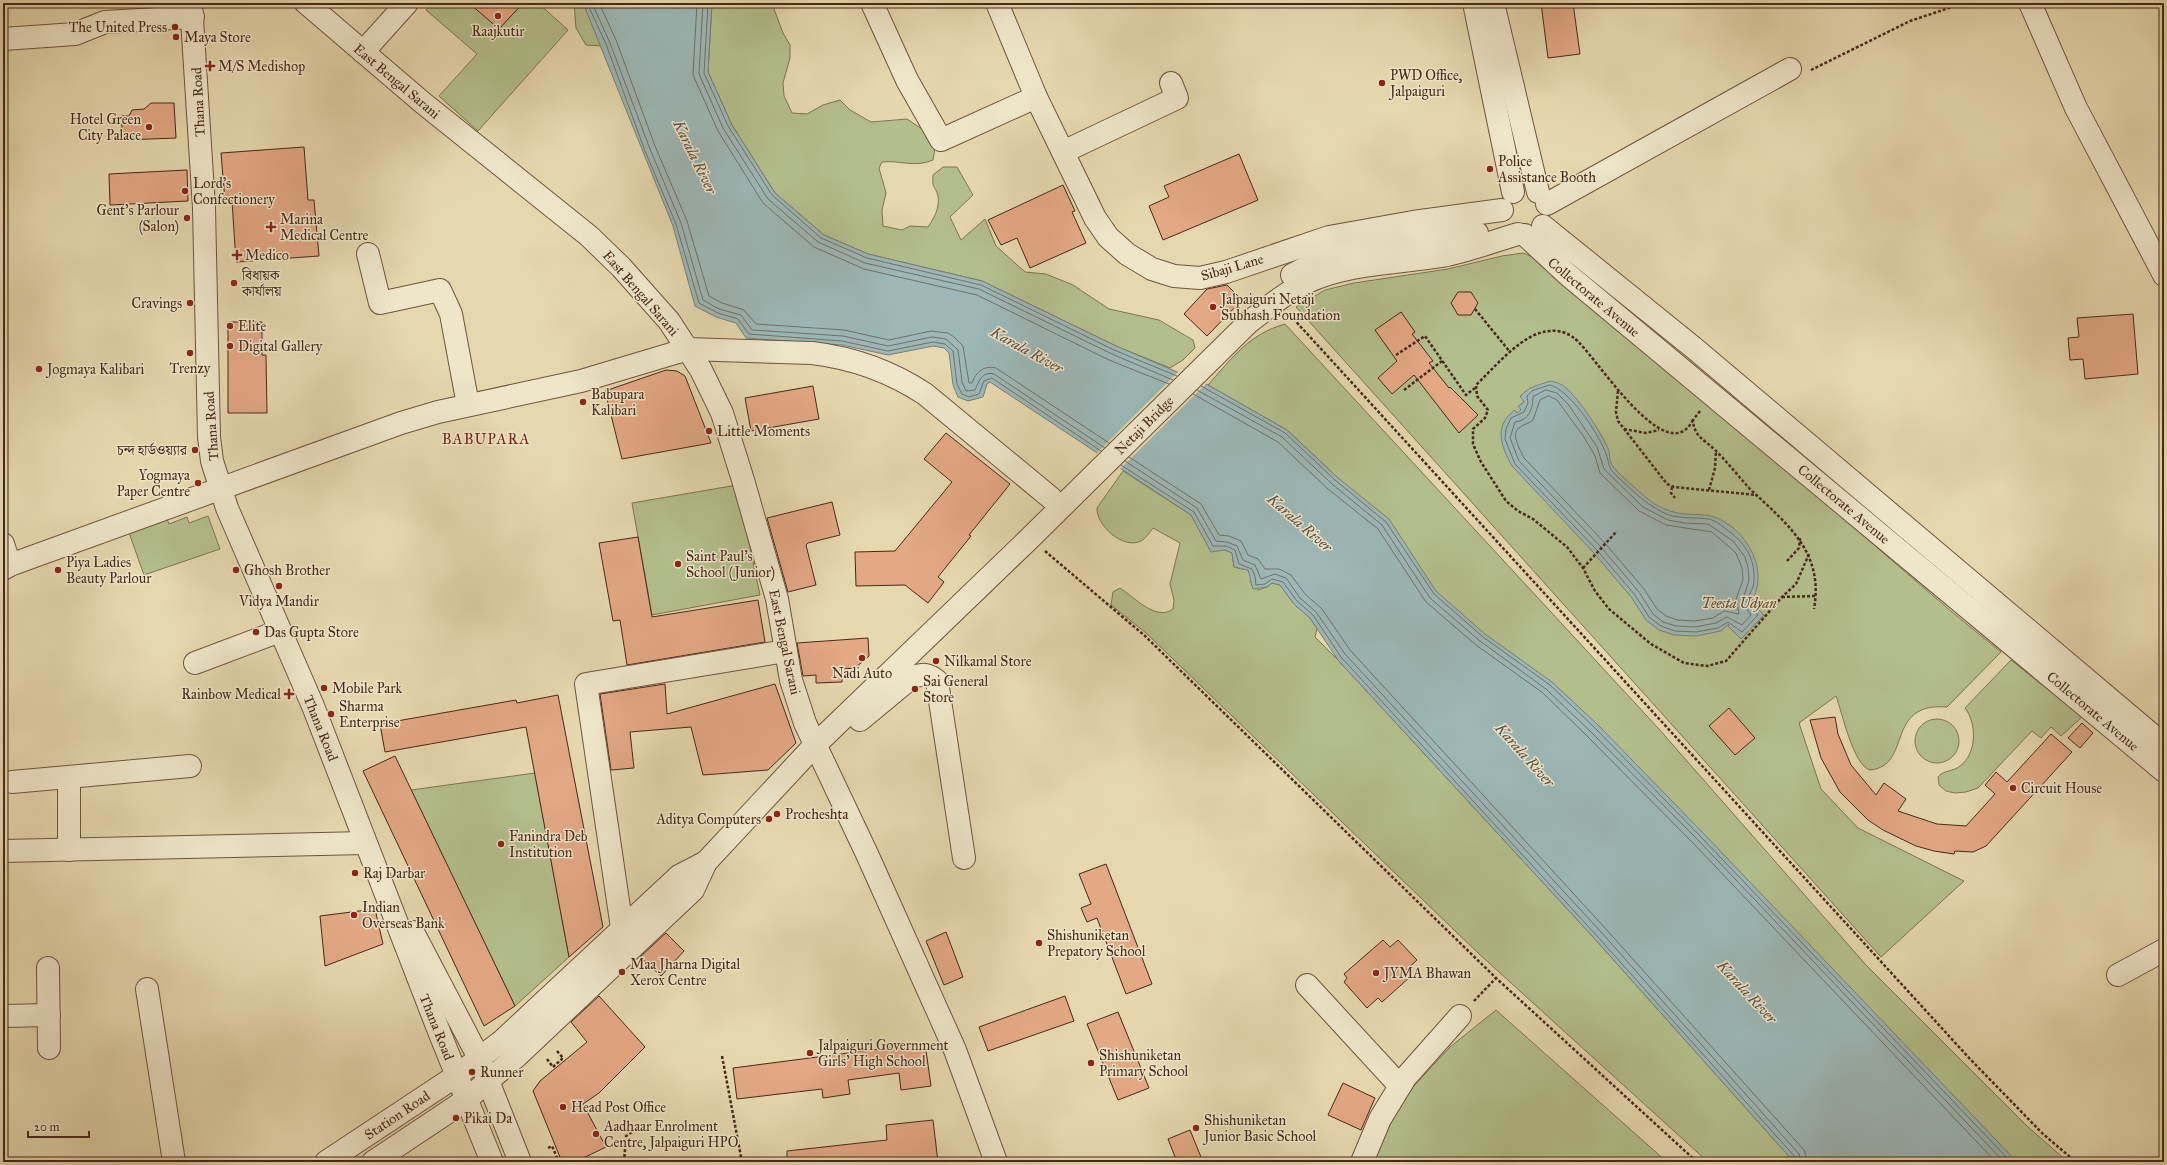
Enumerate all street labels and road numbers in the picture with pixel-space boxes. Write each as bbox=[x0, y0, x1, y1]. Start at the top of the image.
street label: East Bengal Sarani bbox=[350, 40, 443, 123]
street label: Thana Road bbox=[188, 67, 209, 137]
street label: East Bengal Sarani bbox=[599, 247, 682, 340]
street label: Sibaji Lane bbox=[1199, 250, 1266, 285]
street label: Collectorate Avenue bbox=[1544, 254, 1643, 341]
street label: Thana Road bbox=[201, 391, 222, 461]
street label: Netaji Bridge bbox=[1111, 392, 1177, 458]
street label: Collectorate Avenue bbox=[1794, 461, 1893, 548]
street label: East Bengal Sarani bbox=[765, 588, 804, 697]
street label: Collectorate Avenue bbox=[2043, 668, 2142, 755]
street label: Thana Road bbox=[300, 693, 341, 764]
street label: Thana Road bbox=[416, 992, 457, 1063]
street label: Station Road bbox=[361, 1087, 433, 1144]

